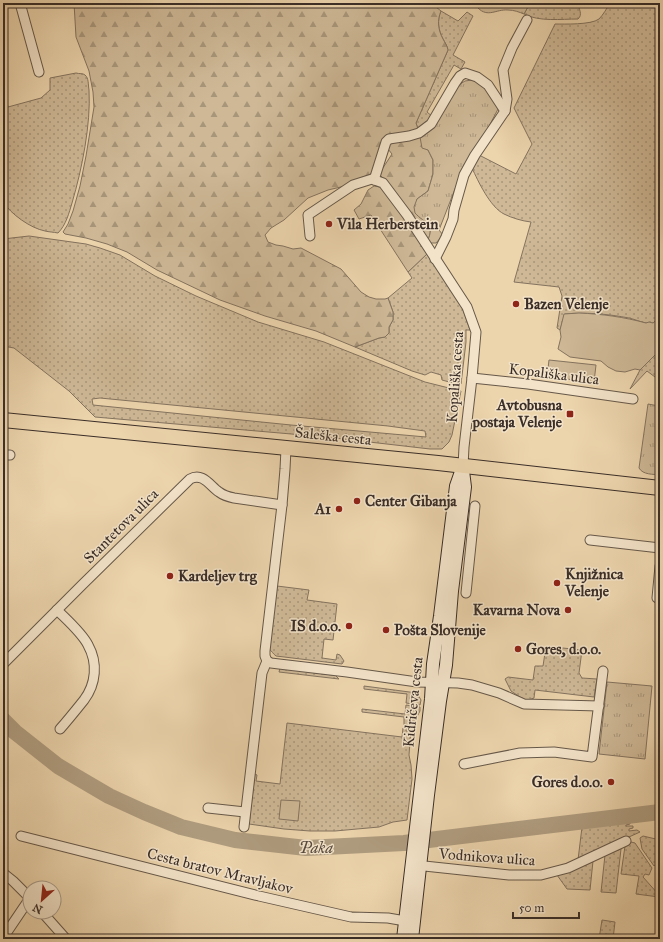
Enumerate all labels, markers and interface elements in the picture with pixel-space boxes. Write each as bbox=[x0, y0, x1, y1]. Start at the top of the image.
place label: Vila Herberstein bbox=[336, 215, 439, 233]
marker: Vila Herberstein bbox=[324, 219, 334, 229]
place label: Bazen Velenje bbox=[524, 295, 609, 314]
marker: Bazen Velenje bbox=[511, 299, 521, 309]
street label: Kopališka cesta bbox=[443, 330, 467, 423]
street label: Kopališka ulica bbox=[508, 360, 601, 389]
place label: Avtobusna postaja Velenje bbox=[472, 396, 563, 432]
marker: Avtobusna postaja Velenje bbox=[565, 409, 575, 419]
street label: Šaleška cesta bbox=[294, 422, 373, 449]
street label: Stantetova ulica bbox=[80, 484, 163, 567]
place label: Center Gibanja bbox=[365, 492, 457, 511]
marker: Center Gibanja bbox=[352, 496, 362, 506]
place label: A1 bbox=[314, 500, 331, 518]
marker: A1 bbox=[334, 504, 344, 514]
place label: Knjižnica Velenje bbox=[564, 565, 624, 601]
place label: Kardeljev trg bbox=[178, 567, 258, 586]
marker: Kardeljev trg bbox=[165, 571, 175, 581]
marker: Knjižnica Velenje bbox=[552, 578, 562, 588]
place label: Kavarna Nova bbox=[473, 601, 561, 619]
marker: Kavarna Nova bbox=[563, 605, 573, 615]
place label: IS d.o.o. bbox=[290, 617, 341, 635]
marker: IS d.o.o. bbox=[344, 621, 354, 631]
place label: Pošta Slovenije bbox=[394, 621, 487, 640]
marker: Pošta Slovenije bbox=[381, 625, 391, 635]
place label: Gores, d.o.o. bbox=[526, 640, 601, 658]
marker: Gores, d.o.o. bbox=[513, 644, 523, 654]
street label: Kidričeva cesta bbox=[399, 655, 427, 748]
place label: Gores d.o.o. bbox=[532, 773, 603, 791]
marker: Gores d.o.o. bbox=[606, 777, 616, 787]
water label: Paka bbox=[299, 838, 333, 857]
street label: Cesta bratov Mravljakov bbox=[145, 844, 295, 898]
street label: Vodnikova ulica bbox=[437, 845, 537, 869]
north arrow bbox=[22, 880, 62, 920]
scale bar bbox=[513, 894, 579, 920]
text: N bbox=[30, 900, 45, 916]
text: 50 m bbox=[519, 901, 544, 915]

